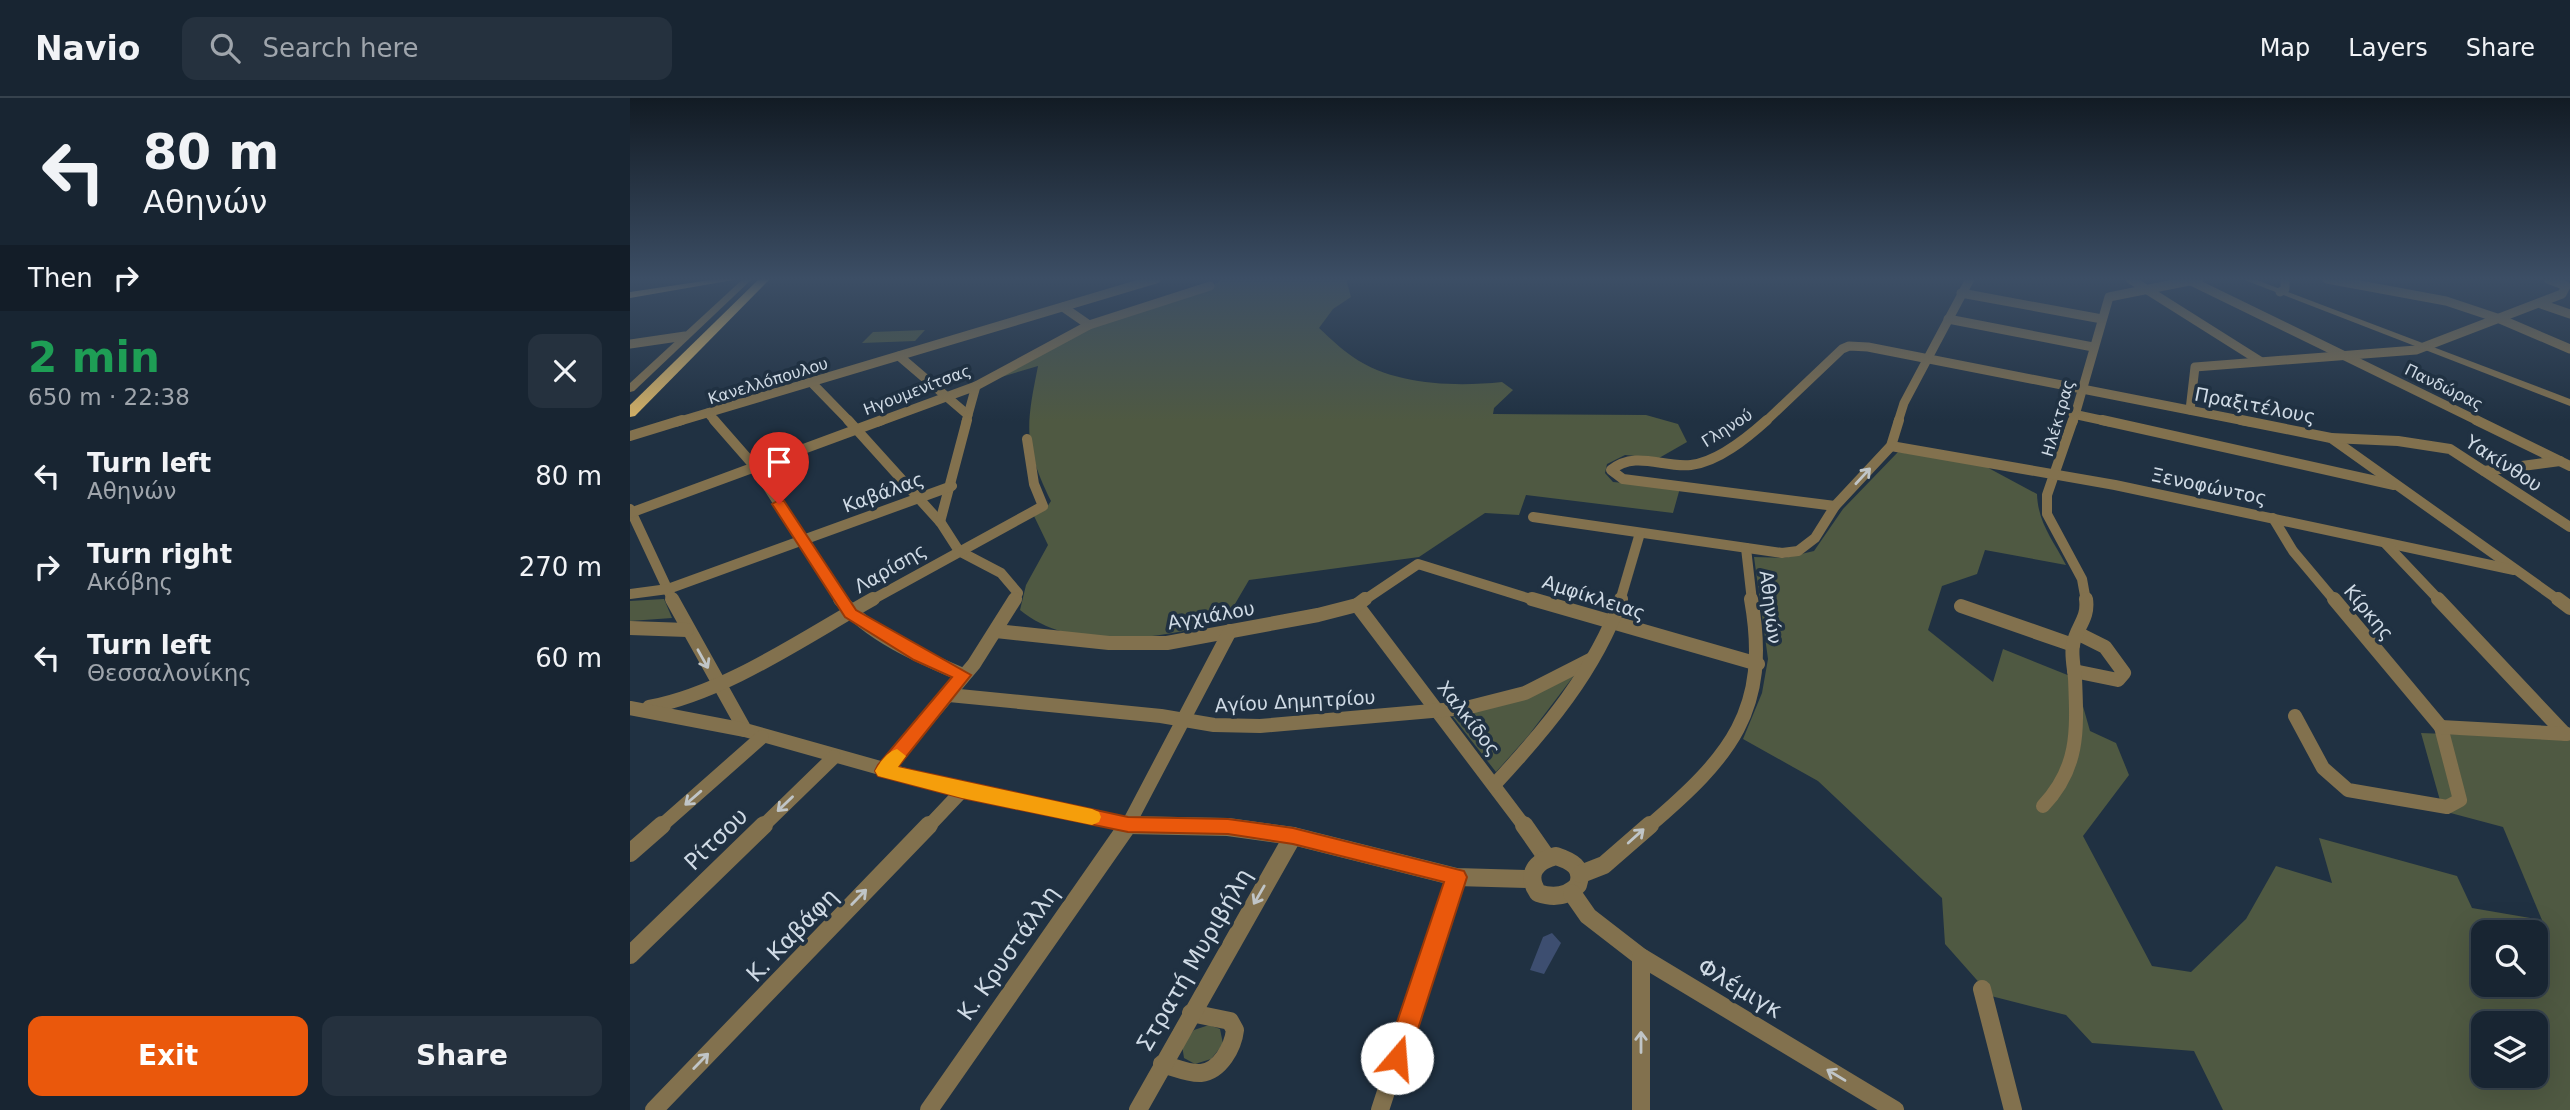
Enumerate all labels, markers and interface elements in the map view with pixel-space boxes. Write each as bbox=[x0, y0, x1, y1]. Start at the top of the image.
search box bbox=[182, 17, 672, 80]
text: Navio bbox=[35, 29, 140, 68]
icon: search bbox=[206, 29, 244, 67]
text: Search here bbox=[262, 33, 419, 63]
text: Map bbox=[2260, 34, 2310, 62]
text: Layers bbox=[2348, 34, 2428, 62]
text: Share bbox=[2466, 34, 2535, 62]
text: 80 m bbox=[143, 124, 279, 181]
icon: left bbox=[28, 126, 119, 217]
text: Αθηνών bbox=[143, 183, 267, 221]
icon: right bbox=[107, 259, 145, 297]
text: Then bbox=[28, 263, 93, 293]
text: 2 min bbox=[28, 333, 160, 382]
button: close bbox=[528, 334, 602, 408]
street label: Κανελλόπουλου bbox=[706, 354, 830, 408]
street label: Πανδώρας bbox=[2402, 360, 2486, 414]
street label: Ηγουμενίτσας bbox=[861, 361, 973, 419]
street label: Ηλέκτρας bbox=[2038, 377, 2078, 459]
street label: Πραξιτέλους bbox=[2193, 383, 2317, 427]
text: 650 m · 22:38 bbox=[28, 384, 190, 410]
street label: Γληνού bbox=[1698, 405, 1756, 451]
street label: Υακίνθου bbox=[2461, 430, 2546, 496]
pin bbox=[749, 432, 809, 504]
icon: arrive bbox=[760, 443, 798, 481]
text: Turn left bbox=[87, 448, 211, 478]
icon: left bbox=[28, 457, 66, 495]
text: 80 m bbox=[535, 461, 602, 491]
street label: Ξενοφώντος bbox=[2149, 463, 2269, 509]
street label: Καβάλας bbox=[840, 467, 926, 517]
one-way arrow bbox=[1855, 467, 1871, 485]
text: Αθηνών bbox=[87, 478, 176, 504]
text: Turn right bbox=[87, 539, 232, 569]
street label: Λαρίσης bbox=[850, 539, 930, 597]
icon: right bbox=[28, 548, 66, 586]
text: 270 m bbox=[519, 552, 602, 582]
text: Ακόβης bbox=[87, 569, 173, 595]
street label: Αθηνών bbox=[1756, 569, 1786, 645]
street label: Αμφίκλειας bbox=[1540, 570, 1648, 624]
street label: Κίρκης bbox=[2340, 580, 2398, 644]
street label: Αγχιάλου bbox=[1166, 597, 1256, 633]
text: Turn left bbox=[87, 630, 211, 660]
icon: left bbox=[28, 639, 66, 677]
text: 60 m bbox=[535, 643, 602, 673]
one-way arrow bbox=[696, 648, 710, 668]
text: Θεσσαλονίκης bbox=[87, 660, 252, 686]
street label: Χαλκίδος bbox=[1433, 676, 1505, 760]
street label: Αγίου Δημητρίου bbox=[1214, 686, 1376, 716]
one-way arrow bbox=[684, 790, 702, 806]
one-way arrow bbox=[776, 796, 793, 813]
street label: Ρίτσου bbox=[679, 803, 753, 875]
one-way arrow bbox=[1627, 827, 1644, 844]
street label: Στρατή Μυριβήλη bbox=[1131, 864, 1257, 1056]
street label: Κ. Κρυστάλλη bbox=[952, 881, 1064, 1025]
street label: Κ. Καβάφη bbox=[741, 883, 843, 987]
one-way arrow bbox=[1252, 884, 1265, 905]
one-way arrow bbox=[851, 889, 868, 906]
map controls bbox=[2471, 920, 2548, 1088]
button: search bbox=[2471, 920, 2548, 997]
street label: Φλέμιγκ bbox=[1693, 953, 1787, 1023]
button: layers bbox=[2471, 1011, 2548, 1088]
button: Exit bbox=[28, 1016, 308, 1096]
button: Share bbox=[322, 1016, 602, 1096]
position arrow bbox=[1360, 1021, 1434, 1095]
one-way arrow bbox=[1634, 1031, 1648, 1054]
one-way arrow bbox=[693, 1053, 710, 1070]
one-way arrow bbox=[1827, 1067, 1847, 1081]

